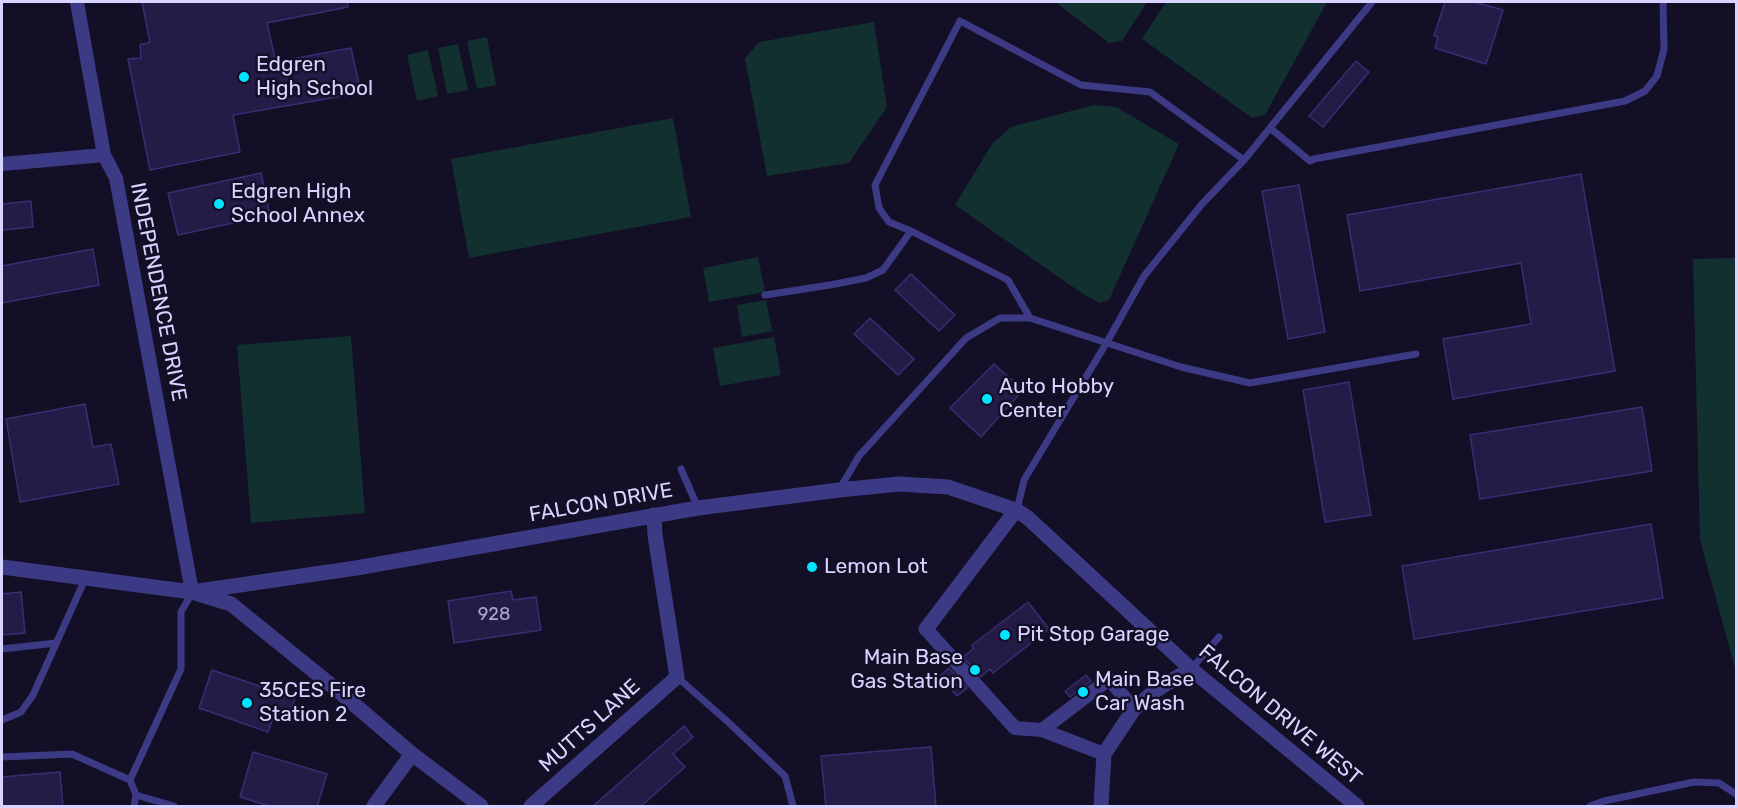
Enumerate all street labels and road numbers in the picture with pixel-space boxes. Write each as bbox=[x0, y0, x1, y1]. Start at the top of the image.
street label: INDEPENDENCE DRIVE bbox=[124, 180, 192, 404]
street label: FALCON DRIVE bbox=[527, 478, 675, 528]
street label: FALCON DRIVE WEST bbox=[1193, 639, 1367, 791]
street label: MUTTS LANE bbox=[534, 674, 646, 778]

